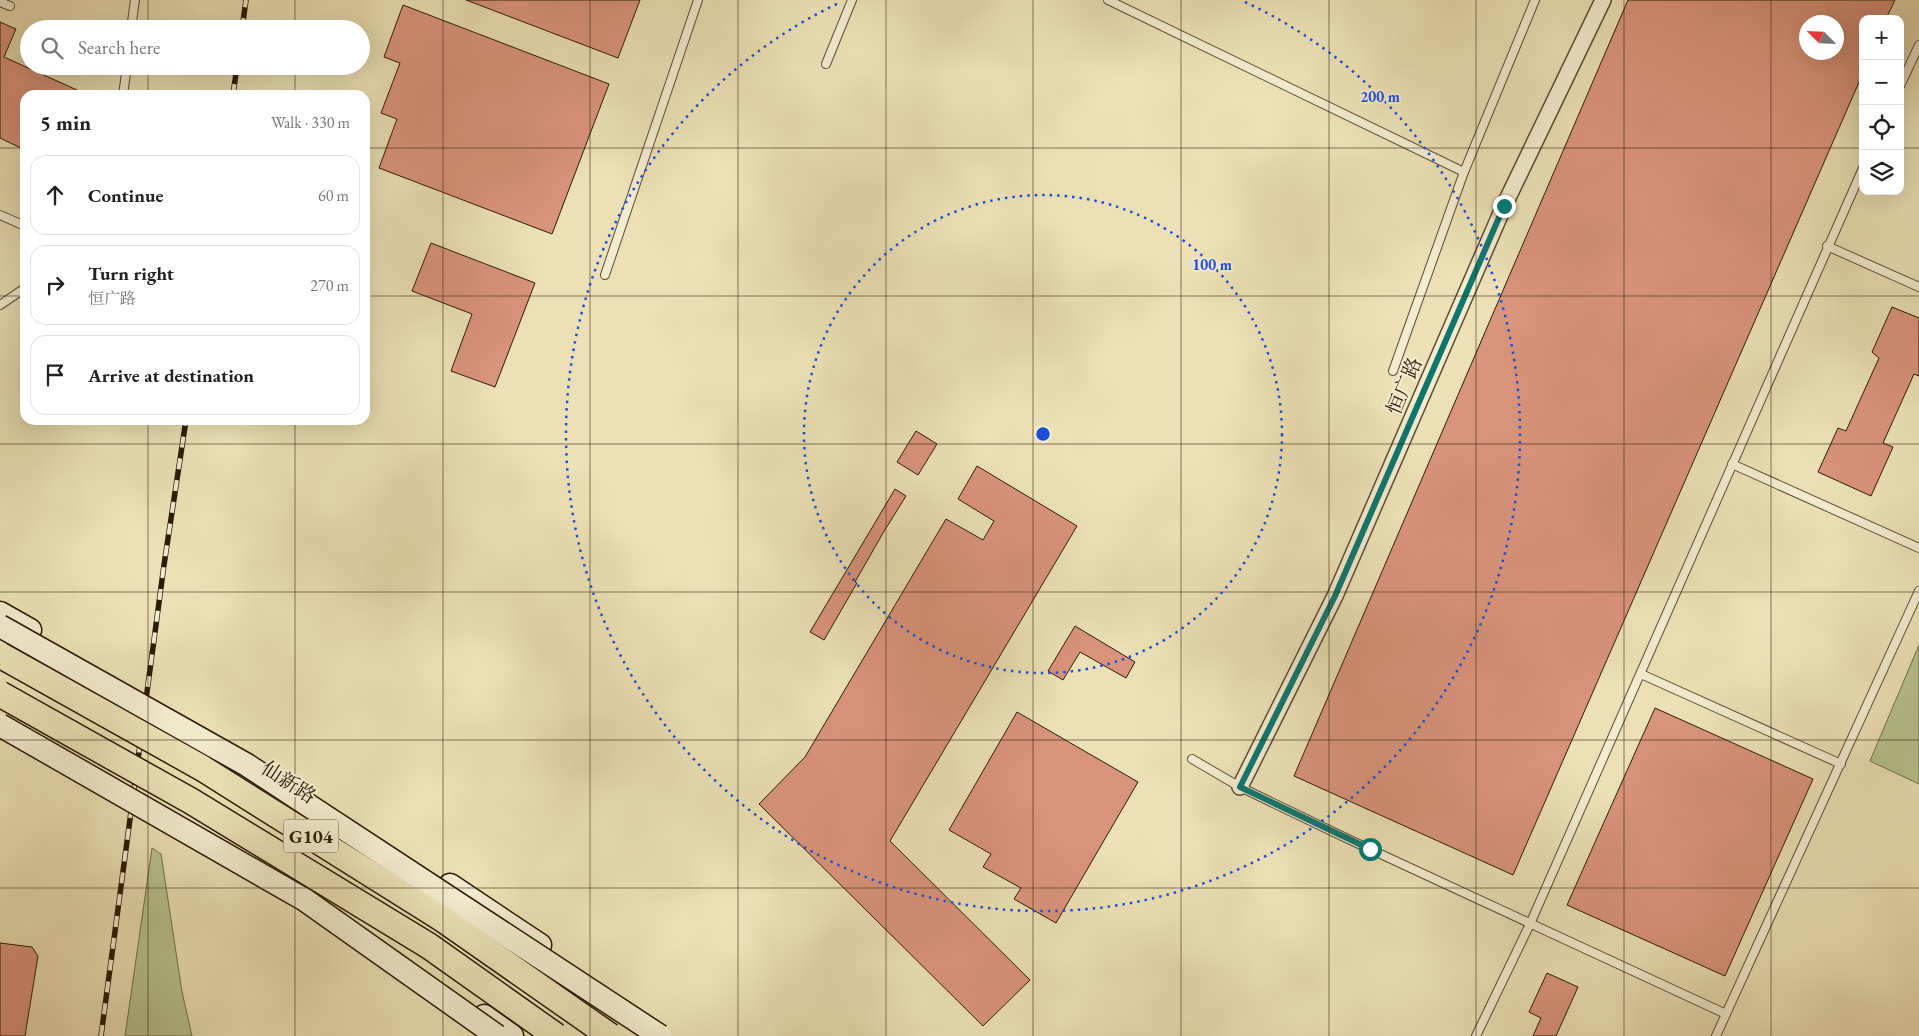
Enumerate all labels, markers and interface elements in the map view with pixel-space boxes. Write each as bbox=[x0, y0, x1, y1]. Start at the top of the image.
north arrow bbox=[1799, 15, 1844, 60]
map controls bbox=[1859, 15, 1904, 195]
button: + bbox=[1859, 15, 1904, 60]
search box bbox=[20, 20, 370, 75]
icon: search bbox=[38, 34, 66, 62]
text: Search here bbox=[78, 35, 160, 60]
button: − bbox=[1859, 60, 1904, 105]
text: 200 m bbox=[1360, 87, 1400, 106]
button: locate bbox=[1859, 105, 1904, 150]
text: 5 min bbox=[40, 109, 91, 136]
text: Walk · 330 m bbox=[271, 112, 350, 133]
button: layers bbox=[1859, 150, 1904, 195]
icon: ahead bbox=[41, 181, 69, 209]
text: Continue bbox=[88, 183, 163, 208]
text: 60 m bbox=[318, 185, 349, 206]
route end bbox=[1493, 195, 1516, 218]
text: 100 m bbox=[1192, 255, 1232, 274]
text: Turn right bbox=[88, 261, 174, 286]
icon: right bbox=[41, 271, 69, 299]
text: 270 m bbox=[310, 275, 349, 296]
text: 恒广路 bbox=[88, 288, 136, 309]
street label: 恒广路 bbox=[1380, 353, 1428, 419]
icon: arrive bbox=[41, 361, 69, 389]
text: Arrive at destination bbox=[88, 363, 254, 388]
centre of rings bbox=[1034, 425, 1052, 443]
street label: 仙新路 bbox=[257, 755, 321, 809]
road number: G104 bbox=[284, 819, 338, 852]
route start bbox=[1359, 838, 1382, 861]

